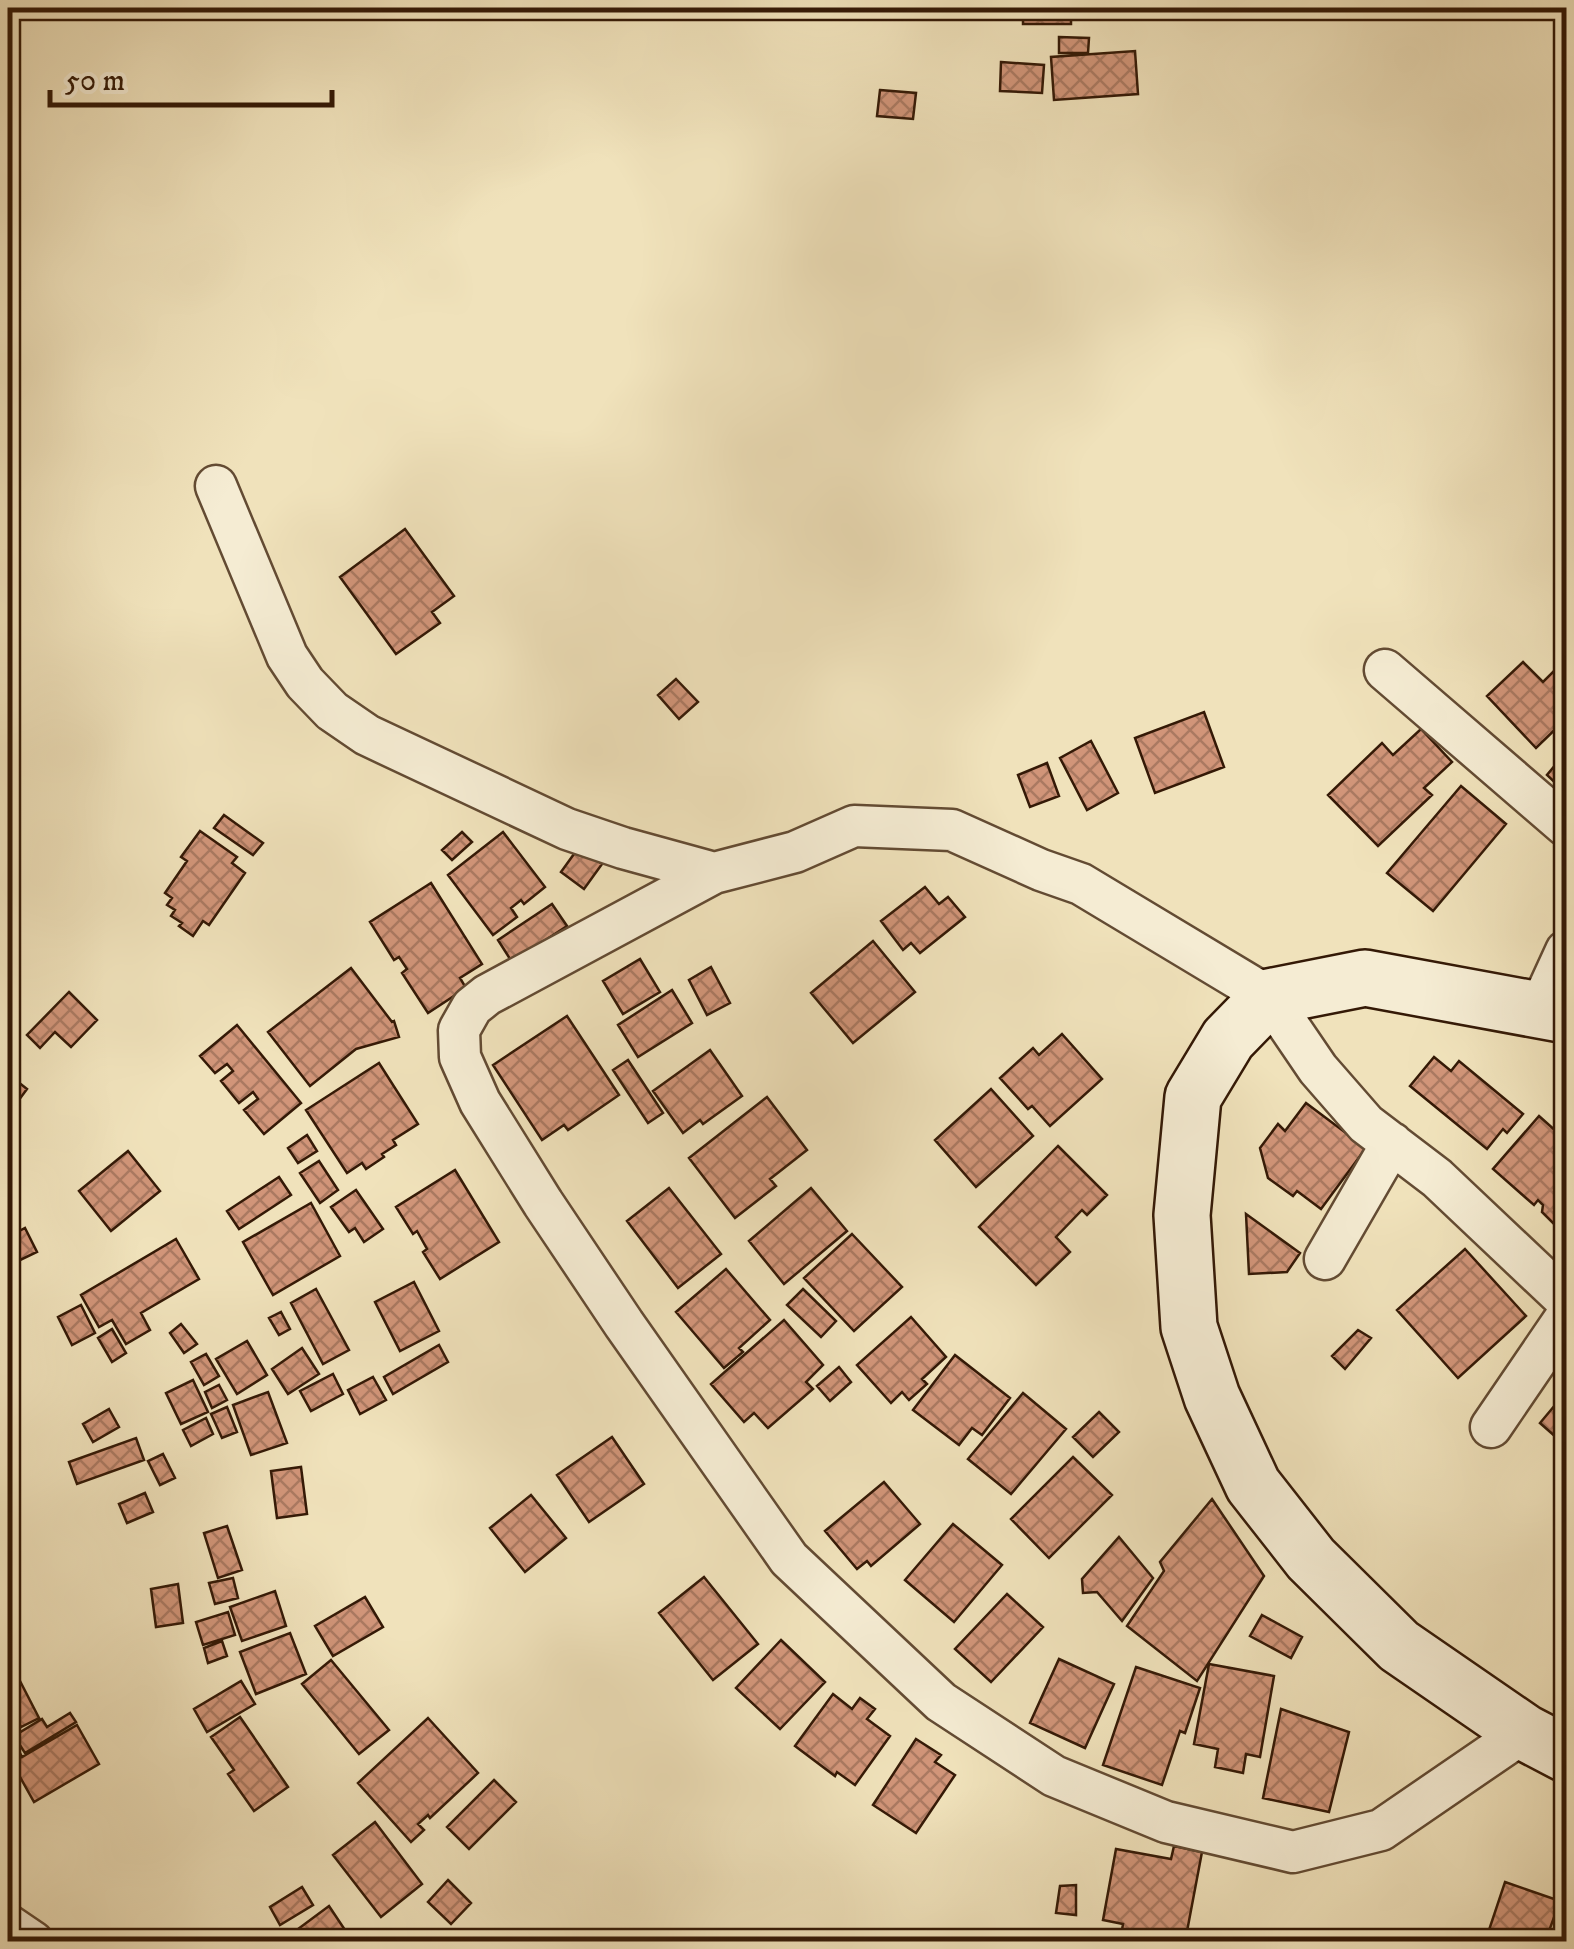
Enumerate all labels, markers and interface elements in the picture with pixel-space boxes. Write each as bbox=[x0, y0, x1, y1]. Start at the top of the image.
scale bar bbox=[50, 45, 332, 107]
text: 50 m bbox=[65, 63, 125, 100]

